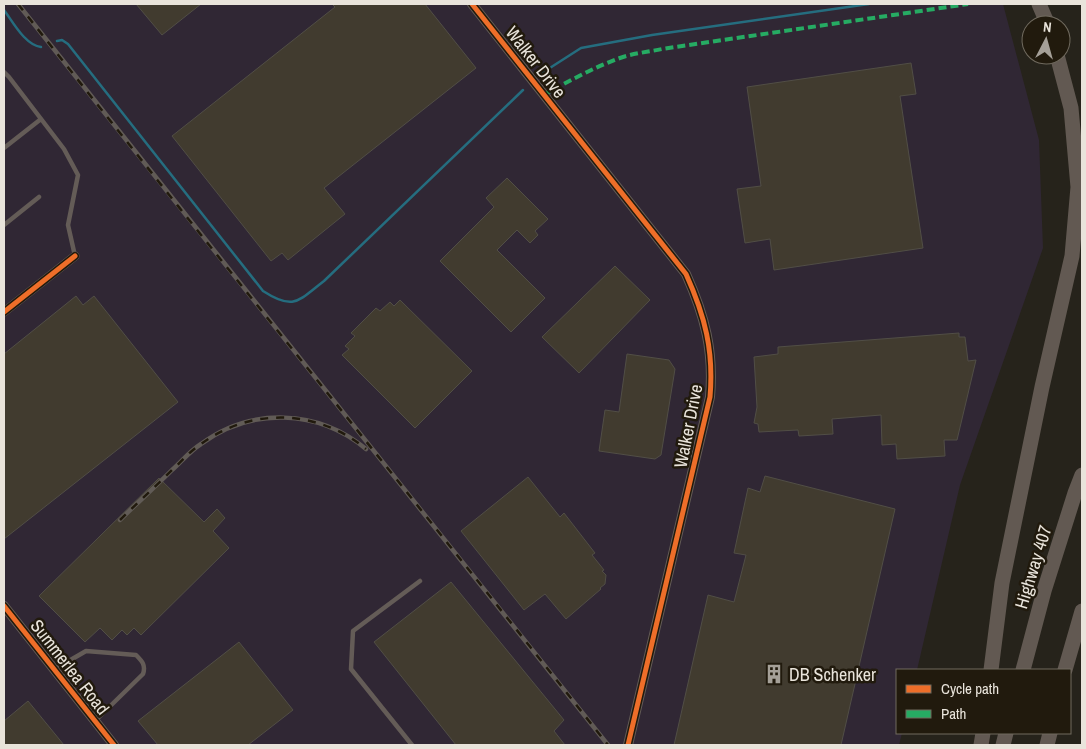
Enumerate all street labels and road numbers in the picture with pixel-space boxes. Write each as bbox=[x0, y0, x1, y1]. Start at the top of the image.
street label: Walker Drive bbox=[500, 21, 572, 103]
street label: Walker Drive bbox=[668, 382, 708, 470]
street label: Highway 407 bbox=[1008, 522, 1058, 612]
street label: Summerlea Road bbox=[25, 614, 115, 720]

